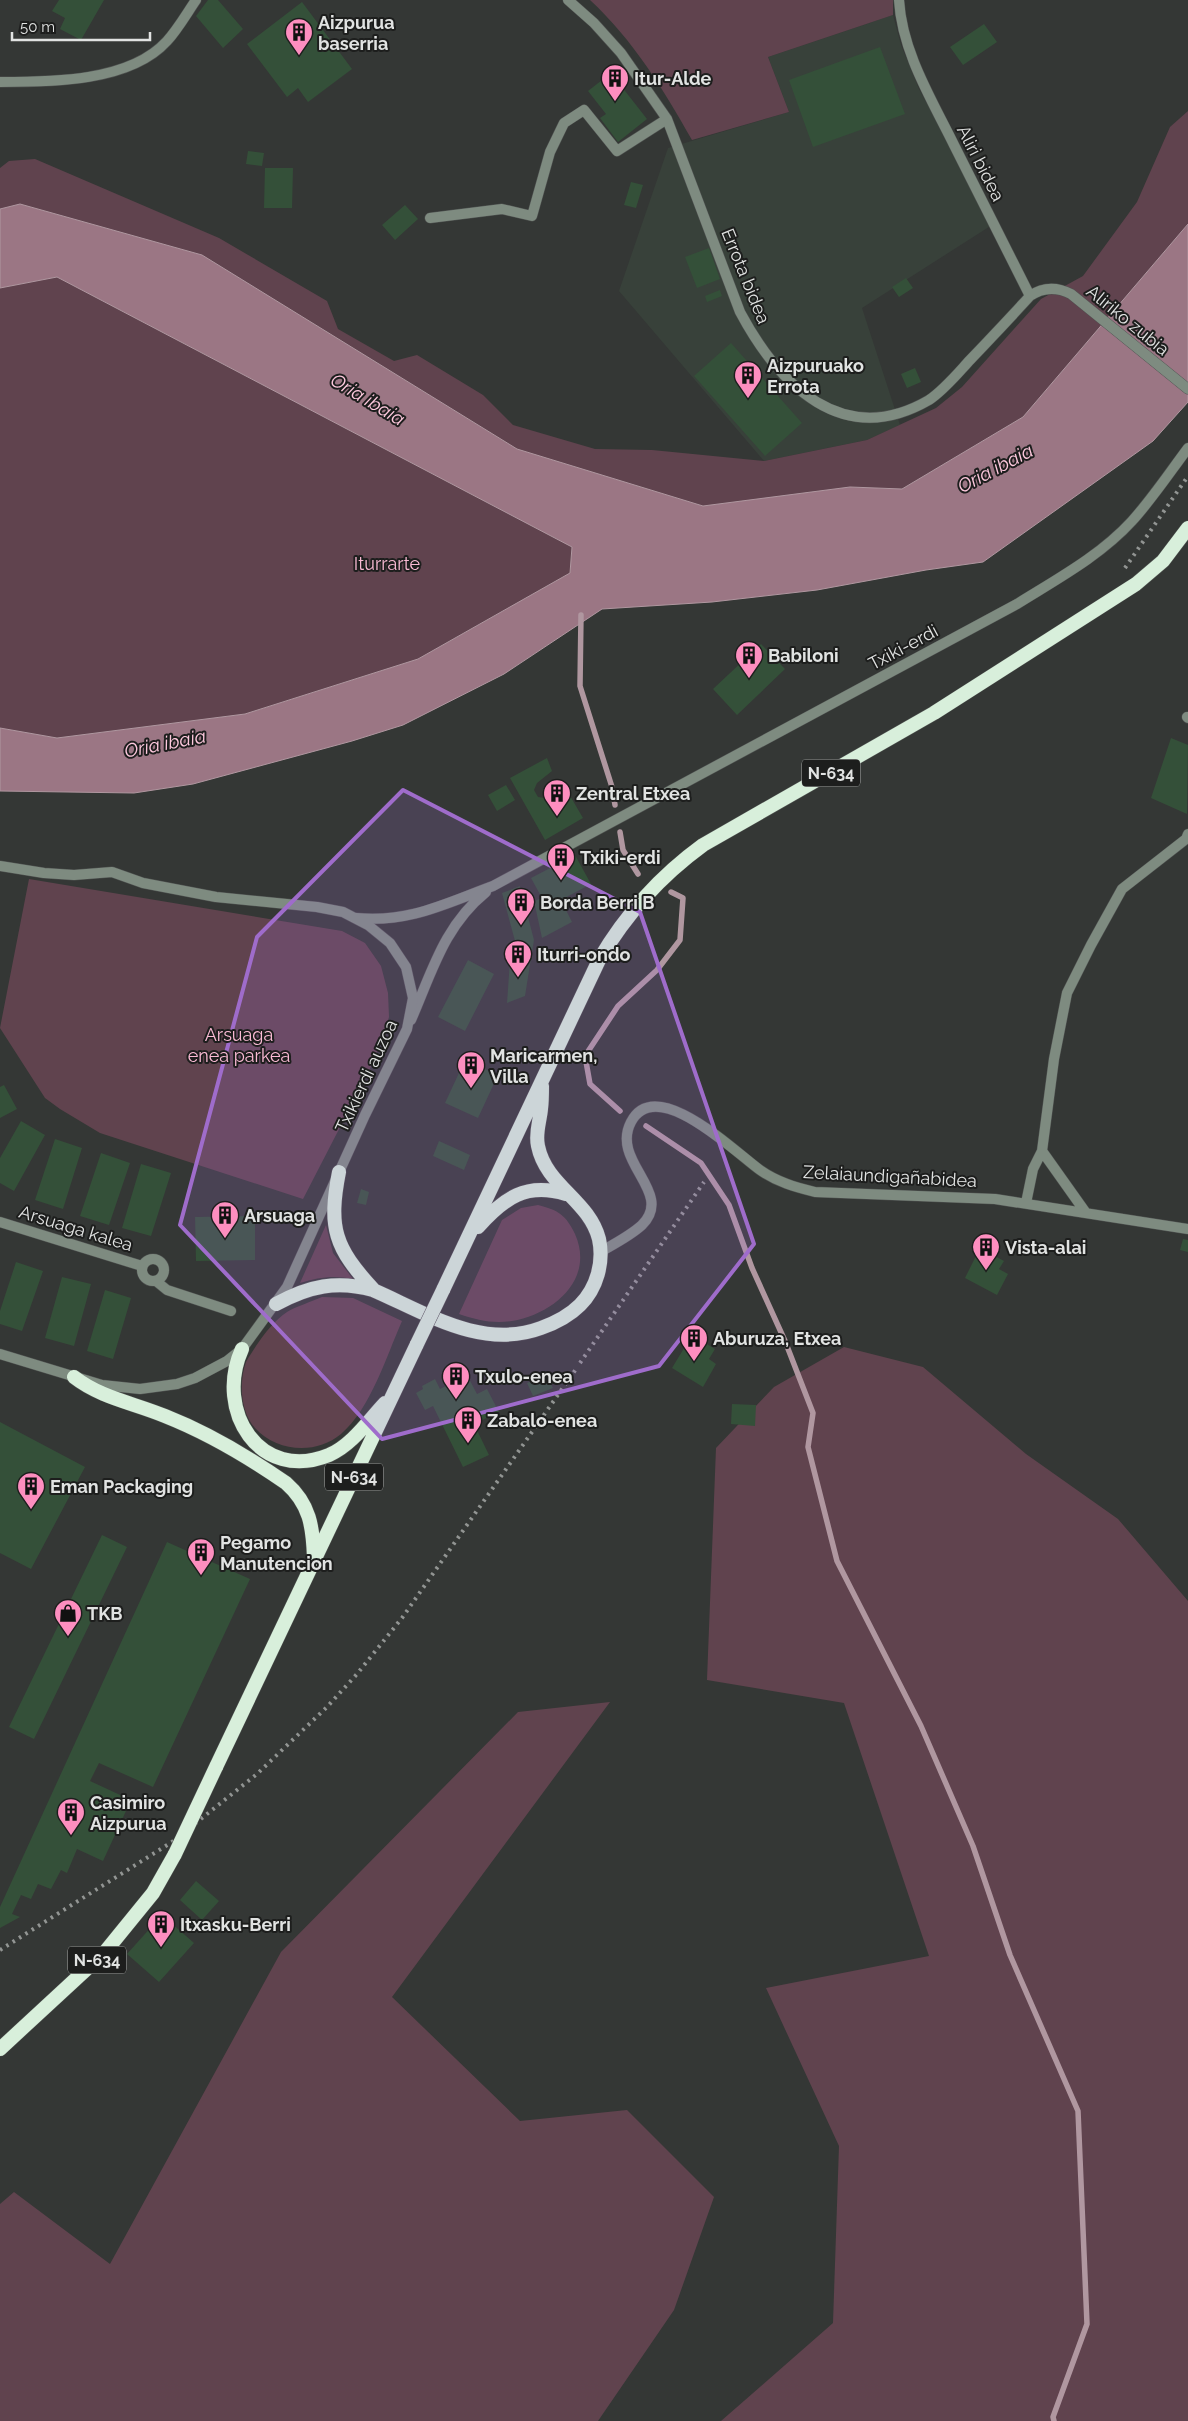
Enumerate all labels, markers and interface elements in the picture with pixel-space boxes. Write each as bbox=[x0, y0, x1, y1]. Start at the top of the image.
scale bar bbox=[12, 10, 150, 42]
place label: Aizpurua baserria bbox=[318, 12, 395, 54]
building icon: Aizpurua baserria bbox=[284, 17, 314, 56]
text: 50 m bbox=[20, 18, 55, 36]
building icon: Itur-Alde bbox=[600, 63, 630, 102]
place label: Itur-Alde bbox=[634, 68, 712, 89]
street label: Aliri bidea bbox=[953, 122, 1009, 204]
street label: Errota bidea bbox=[717, 225, 775, 327]
street label: Aliriko zubia bbox=[1083, 280, 1173, 360]
place label: Aizpuruako Errota bbox=[767, 355, 864, 397]
building icon: Aizpuruako Errota bbox=[733, 360, 763, 399]
water label: Oria ibaia bbox=[327, 368, 409, 430]
water label: Oria ibaia bbox=[953, 439, 1037, 497]
park label: Iturrarte bbox=[354, 553, 421, 574]
street label: Txiki-erdi bbox=[865, 620, 941, 674]
building icon: Babiloni bbox=[734, 640, 764, 679]
place label: Babiloni bbox=[768, 645, 839, 666]
water label: Oria ibaia bbox=[122, 724, 208, 762]
road number: N-634 bbox=[802, 760, 860, 786]
building icon: Zentral Etxea bbox=[542, 778, 572, 817]
place label: Zentral Etxea bbox=[576, 783, 690, 804]
building icon: Txiki-erdi bbox=[546, 842, 576, 881]
place label: Txiki-erdi bbox=[580, 847, 660, 868]
building icon: Borda Berri B bbox=[506, 887, 536, 926]
place label: Borda Berri B bbox=[540, 892, 654, 913]
building icon: Iturri-ondo bbox=[503, 939, 533, 978]
place label: Iturri-ondo bbox=[537, 944, 630, 965]
street label: Txikierdi auzoa bbox=[331, 1016, 401, 1136]
park label: Arsuaga enea parkea bbox=[188, 1024, 290, 1066]
place label: Maricarmen, Villa bbox=[490, 1045, 597, 1087]
building icon: Maricarmen, Villa bbox=[456, 1050, 486, 1089]
street label: Zelaiaundigañabidea bbox=[802, 1161, 978, 1191]
building icon: Arsuaga bbox=[210, 1200, 240, 1239]
street label: Arsuaga kalea bbox=[17, 1201, 135, 1255]
place label: Arsuaga bbox=[244, 1205, 315, 1226]
building icon: Vista-alai bbox=[971, 1232, 1001, 1271]
place label: Vista-alai bbox=[1005, 1237, 1086, 1258]
building icon: Aburuza, Etxea bbox=[679, 1323, 709, 1362]
place label: Aburuza, Etxea bbox=[713, 1328, 841, 1349]
building icon: Txulo-enea bbox=[441, 1361, 471, 1400]
place label: Txulo-enea bbox=[475, 1366, 573, 1387]
building icon: Zabalo-enea bbox=[453, 1405, 483, 1444]
place label: Zabalo-enea bbox=[487, 1410, 597, 1431]
road number: N-634 bbox=[325, 1464, 383, 1490]
building icon: Eman Packaging bbox=[16, 1471, 46, 1510]
place label: Eman Packaging bbox=[50, 1476, 193, 1497]
place label: Pegamo Manutencion bbox=[220, 1532, 333, 1574]
building icon: Pegamo Manutencion bbox=[186, 1537, 216, 1576]
shop icon: TKB bbox=[53, 1598, 83, 1637]
place label: TKB bbox=[87, 1603, 122, 1624]
place label: Casimiro Aizpurua bbox=[90, 1792, 167, 1834]
building icon: Casimiro Aizpurua bbox=[56, 1797, 86, 1836]
building icon: Itxasku-Berri bbox=[146, 1909, 176, 1948]
place label: Itxasku-Berri bbox=[180, 1914, 291, 1935]
road number: N-634 bbox=[68, 1946, 126, 1974]

